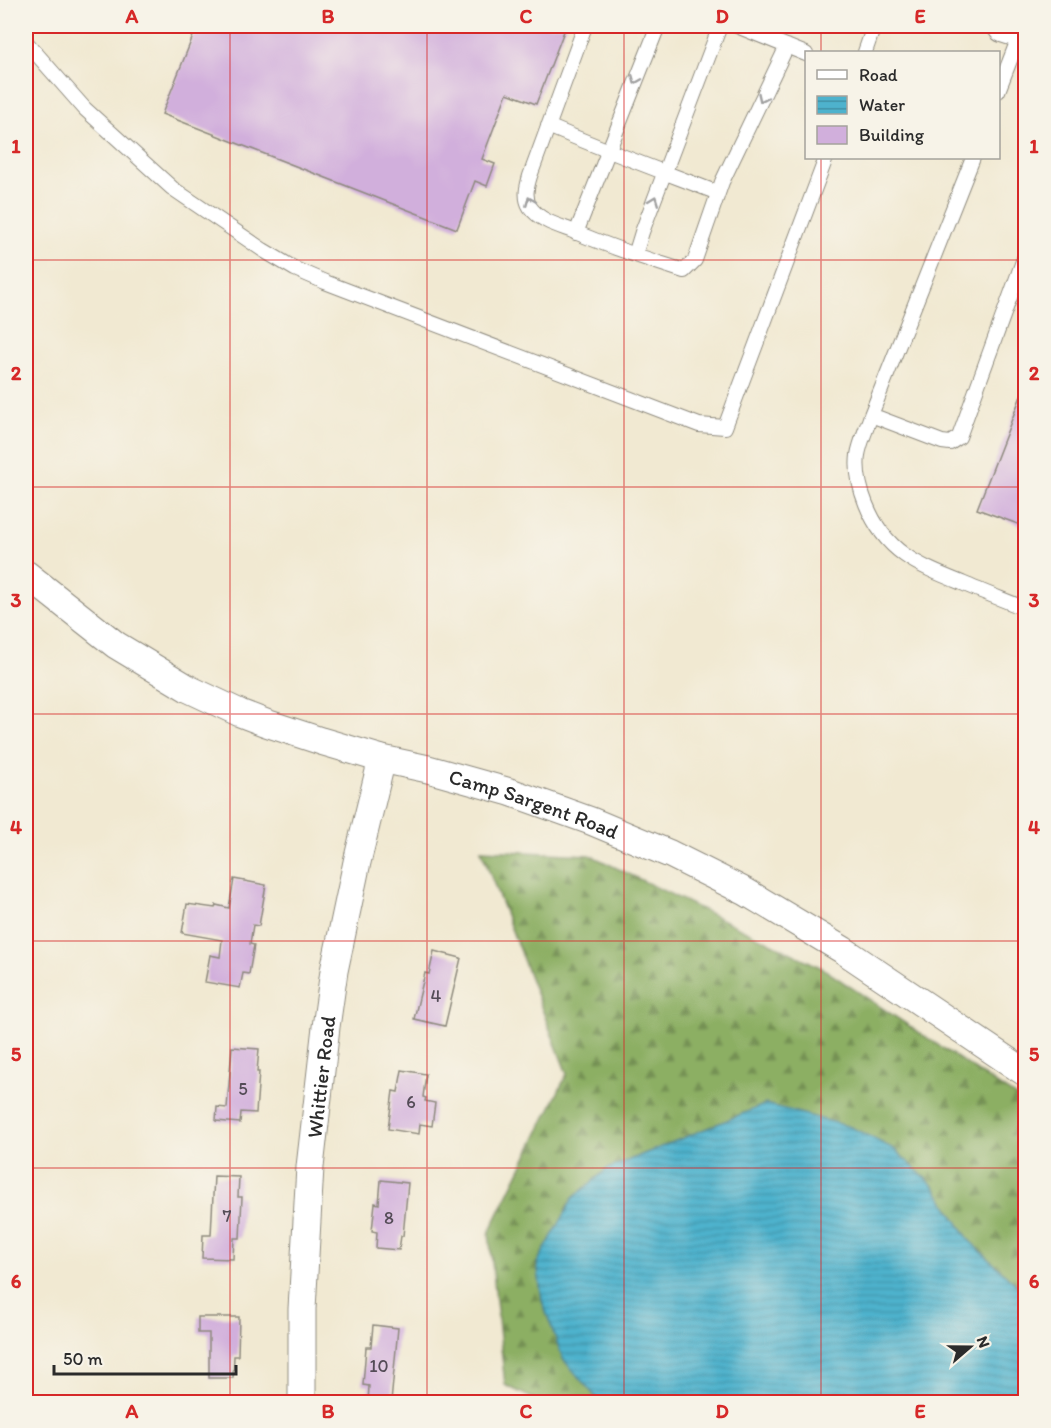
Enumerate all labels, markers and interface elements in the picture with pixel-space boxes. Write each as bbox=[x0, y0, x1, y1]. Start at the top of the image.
text: A bbox=[125, 4, 139, 28]
text: B bbox=[322, 4, 335, 28]
text: C bbox=[520, 4, 533, 28]
text: D bbox=[715, 4, 729, 28]
text: E bbox=[914, 4, 926, 28]
legend bbox=[805, 51, 1000, 159]
text: Road bbox=[859, 64, 898, 86]
one-way arrow bbox=[631, 74, 644, 85]
one-way arrow bbox=[757, 92, 769, 103]
text: Water bbox=[859, 94, 905, 116]
text: Building bbox=[859, 124, 925, 146]
text: 1 bbox=[11, 134, 21, 158]
text: 1 bbox=[1029, 134, 1039, 158]
one-way arrow bbox=[647, 196, 659, 207]
one-way arrow bbox=[525, 197, 538, 207]
text: 2 bbox=[11, 361, 22, 385]
text: 2 bbox=[1029, 361, 1040, 385]
text: 3 bbox=[11, 588, 22, 612]
text: 3 bbox=[1029, 588, 1040, 612]
street label: Camp Sargent Road bbox=[446, 763, 623, 844]
text: 4 bbox=[10, 815, 22, 839]
text: 4 bbox=[1028, 815, 1040, 839]
house number: 4 bbox=[431, 985, 442, 1007]
street label: Whittier Road bbox=[301, 1013, 340, 1139]
text: 5 bbox=[11, 1042, 22, 1066]
text: 5 bbox=[1029, 1042, 1040, 1066]
house number: 5 bbox=[238, 1078, 248, 1100]
house number: 6 bbox=[406, 1091, 416, 1113]
house number: 7 bbox=[223, 1205, 232, 1227]
house number: 8 bbox=[384, 1207, 394, 1229]
text: 6 bbox=[11, 1269, 22, 1293]
text: 6 bbox=[1029, 1269, 1040, 1293]
north arrow bbox=[940, 1317, 1000, 1377]
text: N bbox=[973, 1334, 994, 1350]
scale bar bbox=[54, 1338, 236, 1376]
text: 50 m bbox=[63, 1348, 103, 1370]
house number: 10 bbox=[369, 1355, 389, 1377]
text: A bbox=[125, 1399, 139, 1423]
text: B bbox=[322, 1399, 335, 1423]
text: C bbox=[520, 1399, 533, 1423]
text: D bbox=[715, 1399, 729, 1423]
text: E bbox=[914, 1399, 926, 1423]

